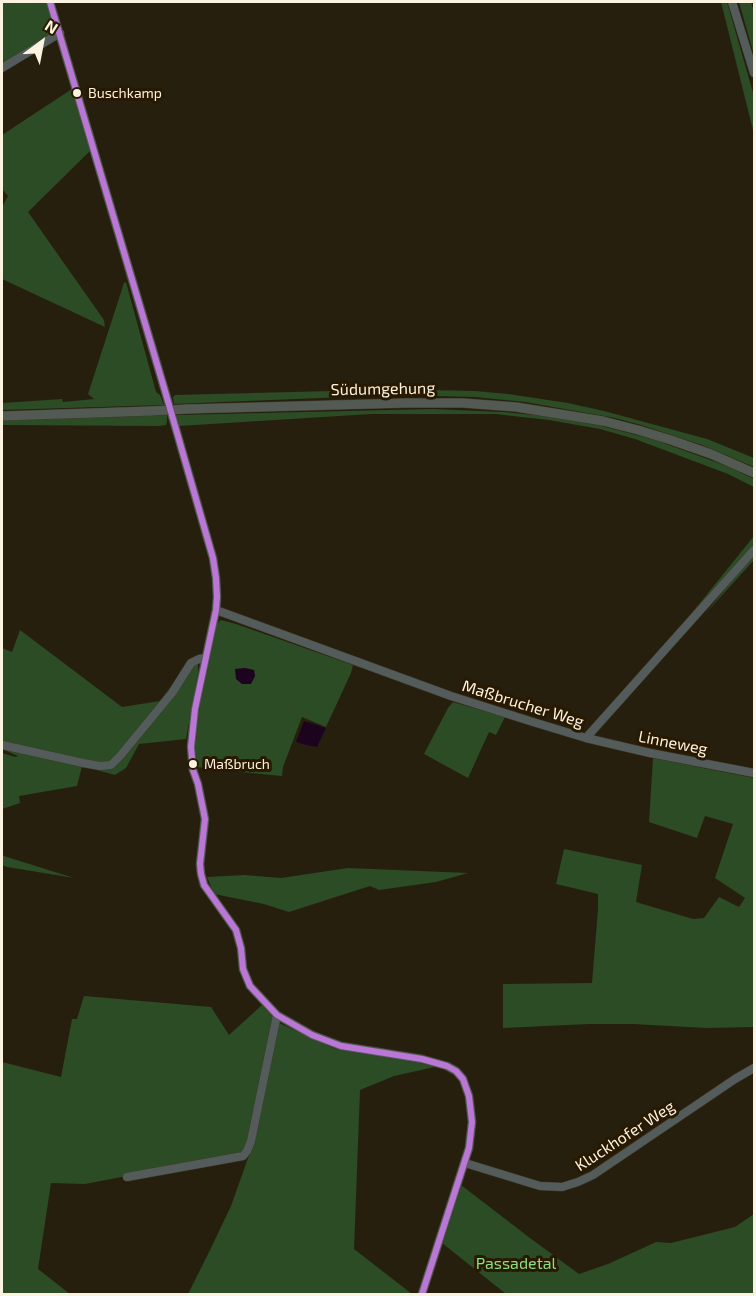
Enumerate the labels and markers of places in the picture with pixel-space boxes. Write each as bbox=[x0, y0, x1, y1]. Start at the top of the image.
place label: Buschkamp bbox=[88, 85, 162, 101]
marker: Buschkamp bbox=[71, 87, 83, 99]
place label: Maßbruch bbox=[204, 756, 270, 772]
marker: Maßbruch bbox=[187, 758, 199, 770]

